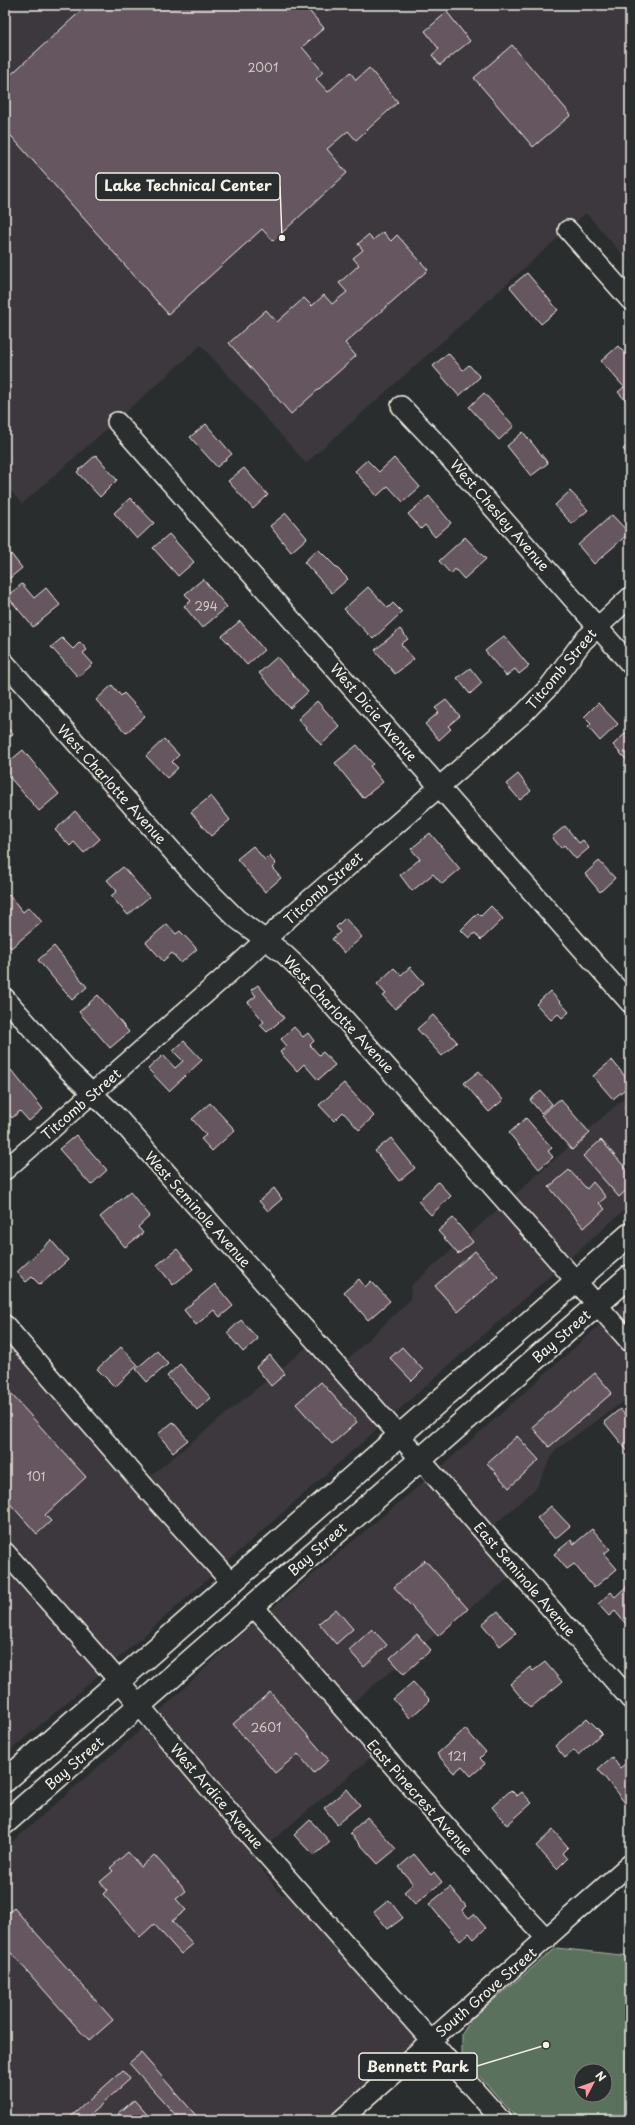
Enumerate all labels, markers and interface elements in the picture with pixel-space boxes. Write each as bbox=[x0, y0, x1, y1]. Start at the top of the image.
house number: 2001 bbox=[248, 58, 278, 76]
callout: Lake Technical Center bbox=[96, 173, 280, 200]
text: Lake Technical Center bbox=[104, 173, 272, 196]
street label: West Chesley Avenue bbox=[445, 455, 555, 576]
house number: 294 bbox=[194, 597, 218, 615]
street label: Titcomb Street bbox=[521, 624, 601, 714]
street label: West Dicie Avenue bbox=[326, 658, 423, 766]
street label: West Charlotte Avenue bbox=[52, 719, 172, 849]
street label: Titcomb Street bbox=[279, 847, 367, 929]
street label: West Charlotte Avenue bbox=[279, 950, 400, 1078]
street label: Titcomb Street bbox=[36, 1063, 126, 1145]
street label: West Seminole Avenue bbox=[140, 1146, 256, 1272]
street label: Bay Street bbox=[527, 1304, 595, 1368]
house number: 101 bbox=[27, 1467, 45, 1485]
street label: Bay Street bbox=[283, 1517, 351, 1581]
street label: East Seminole Avenue bbox=[469, 1517, 581, 1641]
house number: 2601 bbox=[251, 1718, 281, 1736]
street label: Bay Street bbox=[40, 1731, 108, 1795]
street label: East Pinecrest Avenue bbox=[362, 1735, 478, 1860]
street label: West Ardice Avenue bbox=[165, 1739, 269, 1853]
house number: 121 bbox=[448, 1747, 466, 1765]
street label: South Grove Street bbox=[431, 1942, 541, 2042]
callout: Bennett Park bbox=[359, 2053, 477, 2080]
text: Bennett Park bbox=[367, 2054, 469, 2077]
north arrow bbox=[573, 2063, 613, 2103]
text: N bbox=[592, 2067, 610, 2085]

